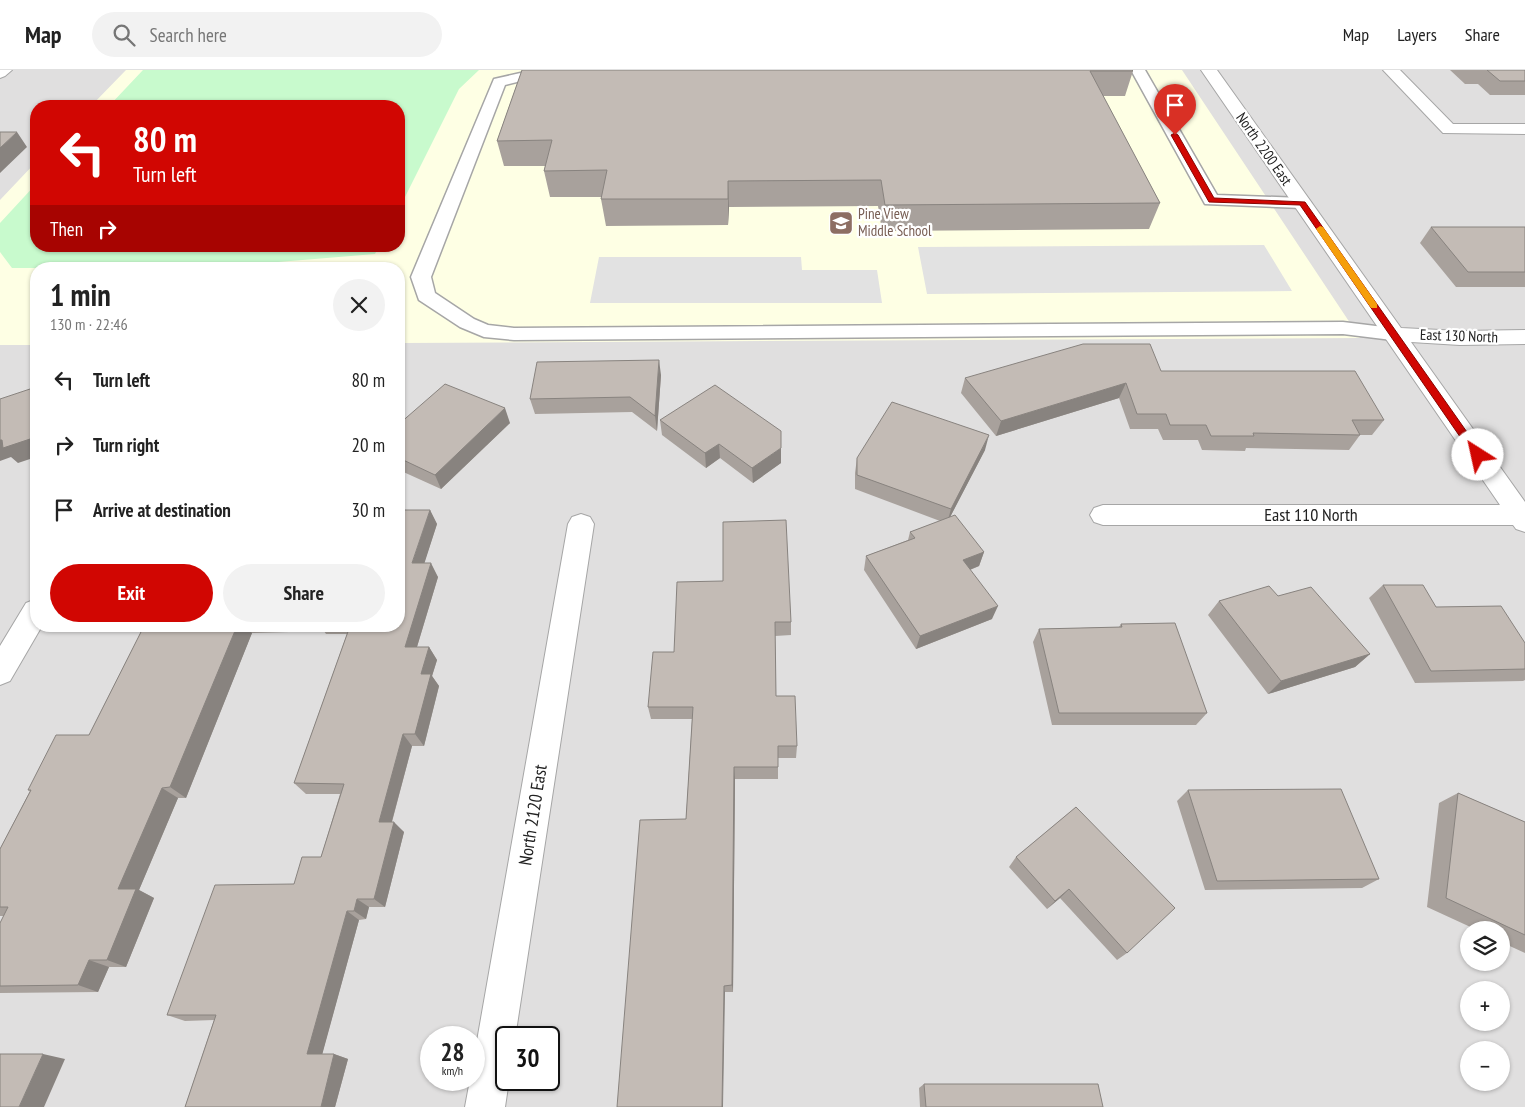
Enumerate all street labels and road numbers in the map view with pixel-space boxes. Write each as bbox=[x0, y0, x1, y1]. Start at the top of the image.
street label: North 2200 East bbox=[1232, 109, 1296, 189]
street label: East 130 North bbox=[1420, 325, 1498, 346]
street label: East 110 North bbox=[1264, 503, 1358, 526]
street label: North 2120 East bbox=[513, 763, 552, 867]

